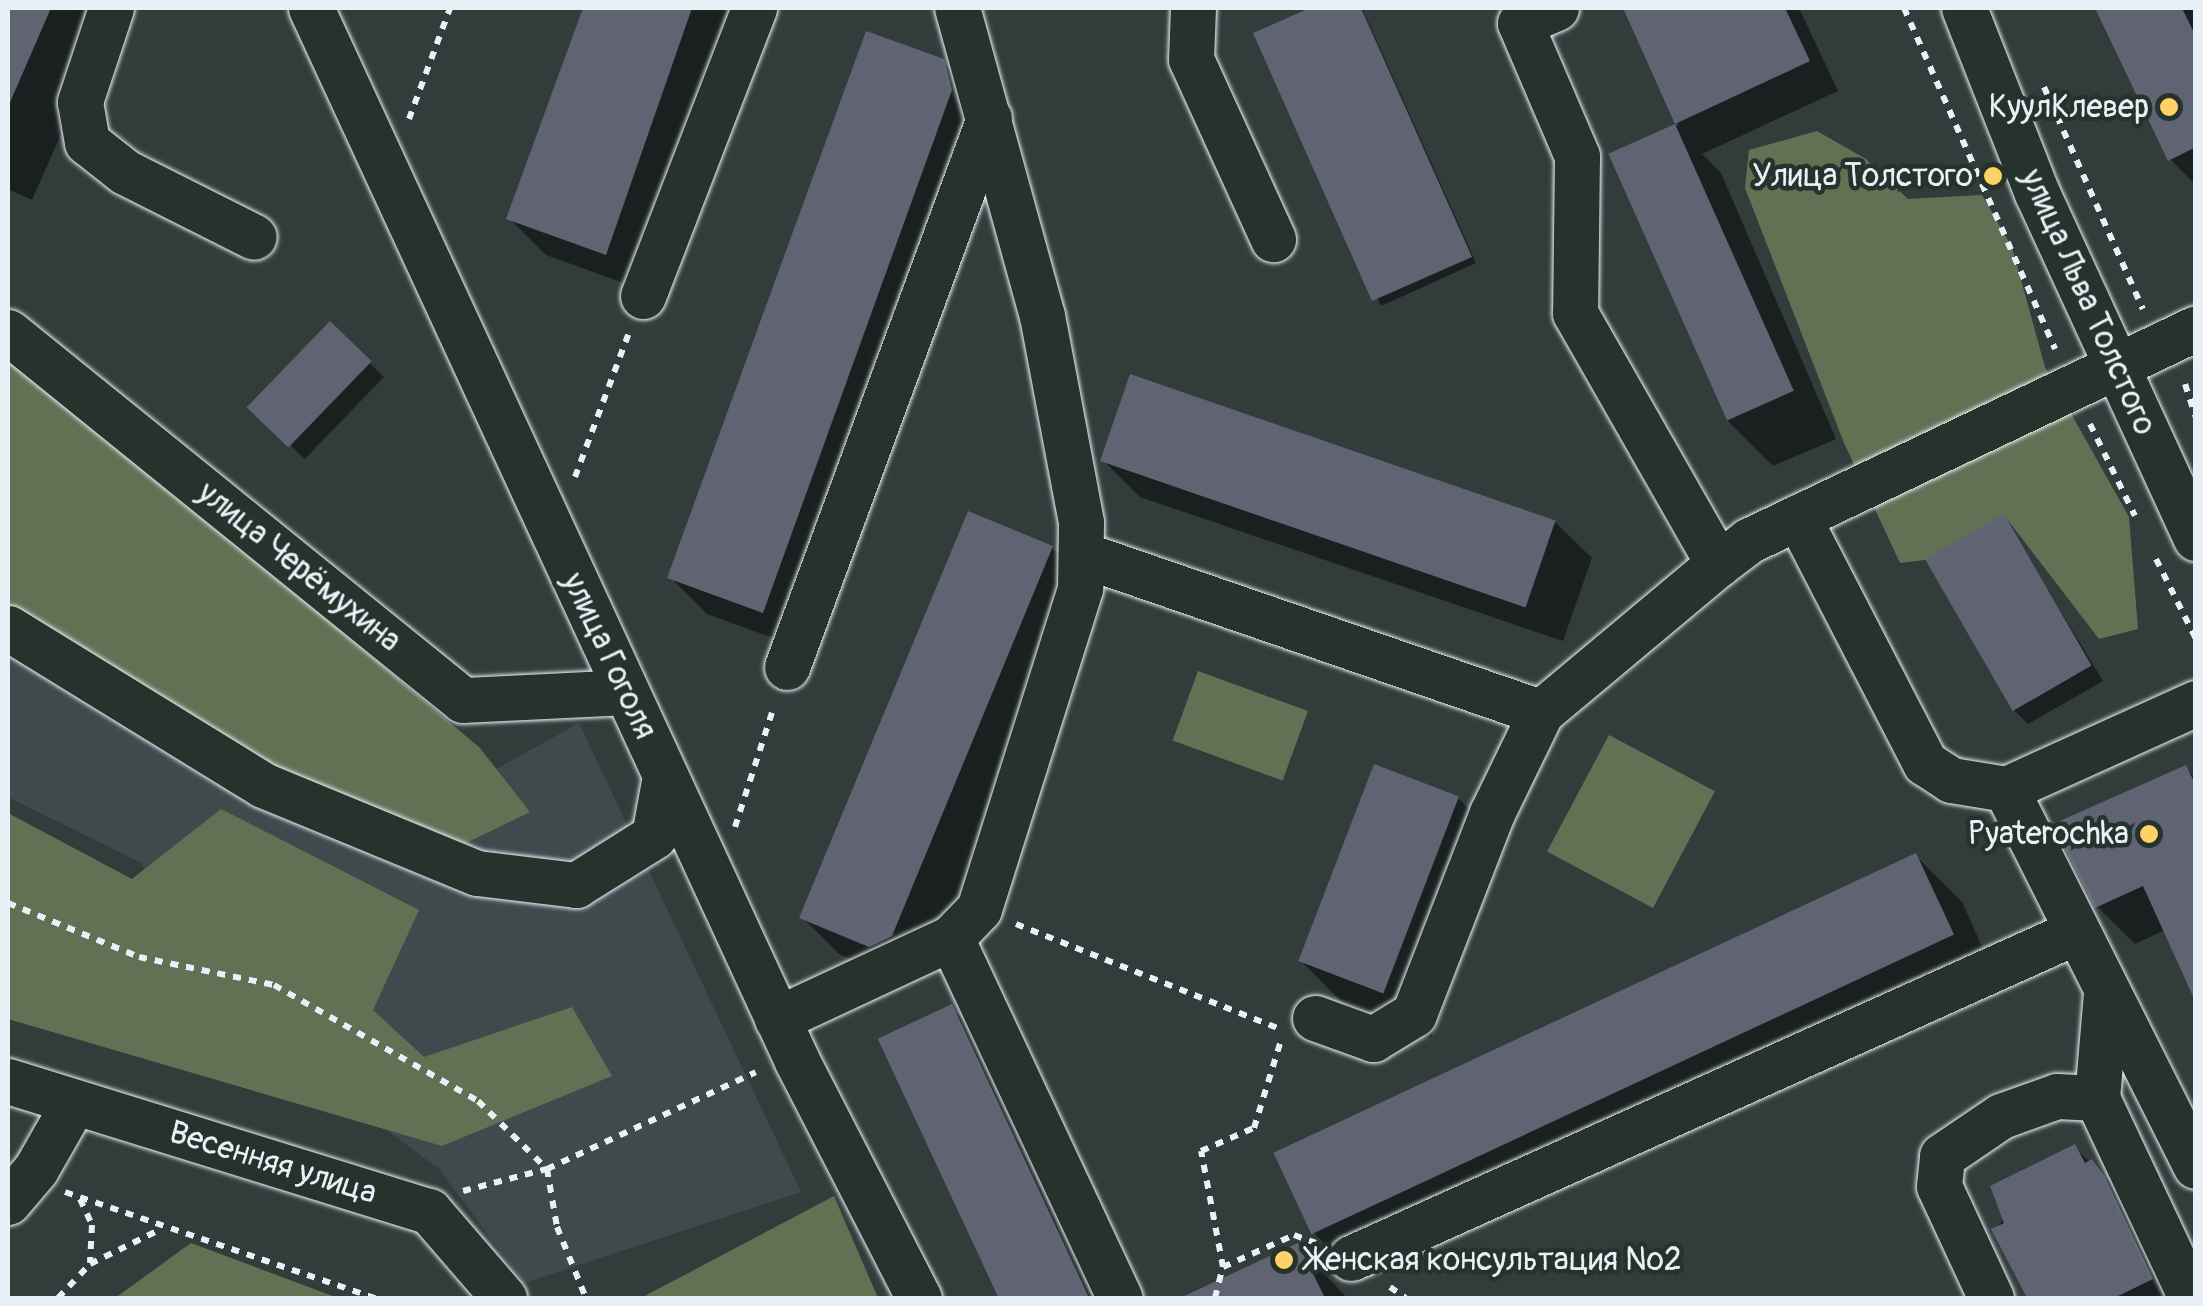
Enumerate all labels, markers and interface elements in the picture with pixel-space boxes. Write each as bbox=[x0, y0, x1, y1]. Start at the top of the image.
place label: КуулКлевер bbox=[1989, 88, 2149, 126]
marker: КуулКлевер bbox=[2158, 96, 2180, 118]
place label: Улица Толстого bbox=[1752, 157, 1973, 195]
street label: улица Льва Толстого bbox=[2012, 163, 2164, 441]
marker: Улица Толстого bbox=[1982, 165, 2004, 187]
street label: улица Черёмухина bbox=[190, 473, 408, 661]
street label: улица Гоголя bbox=[554, 567, 664, 745]
place label: Pyaterochka bbox=[1968, 815, 2129, 853]
marker: Pyaterochka bbox=[2138, 823, 2160, 845]
street label: Весенняя улица bbox=[165, 1113, 381, 1213]
place label: Женская консультация №2 bbox=[1306, 1241, 1682, 1279]
marker: Женская консультация №2 bbox=[1271, 1247, 1297, 1273]

